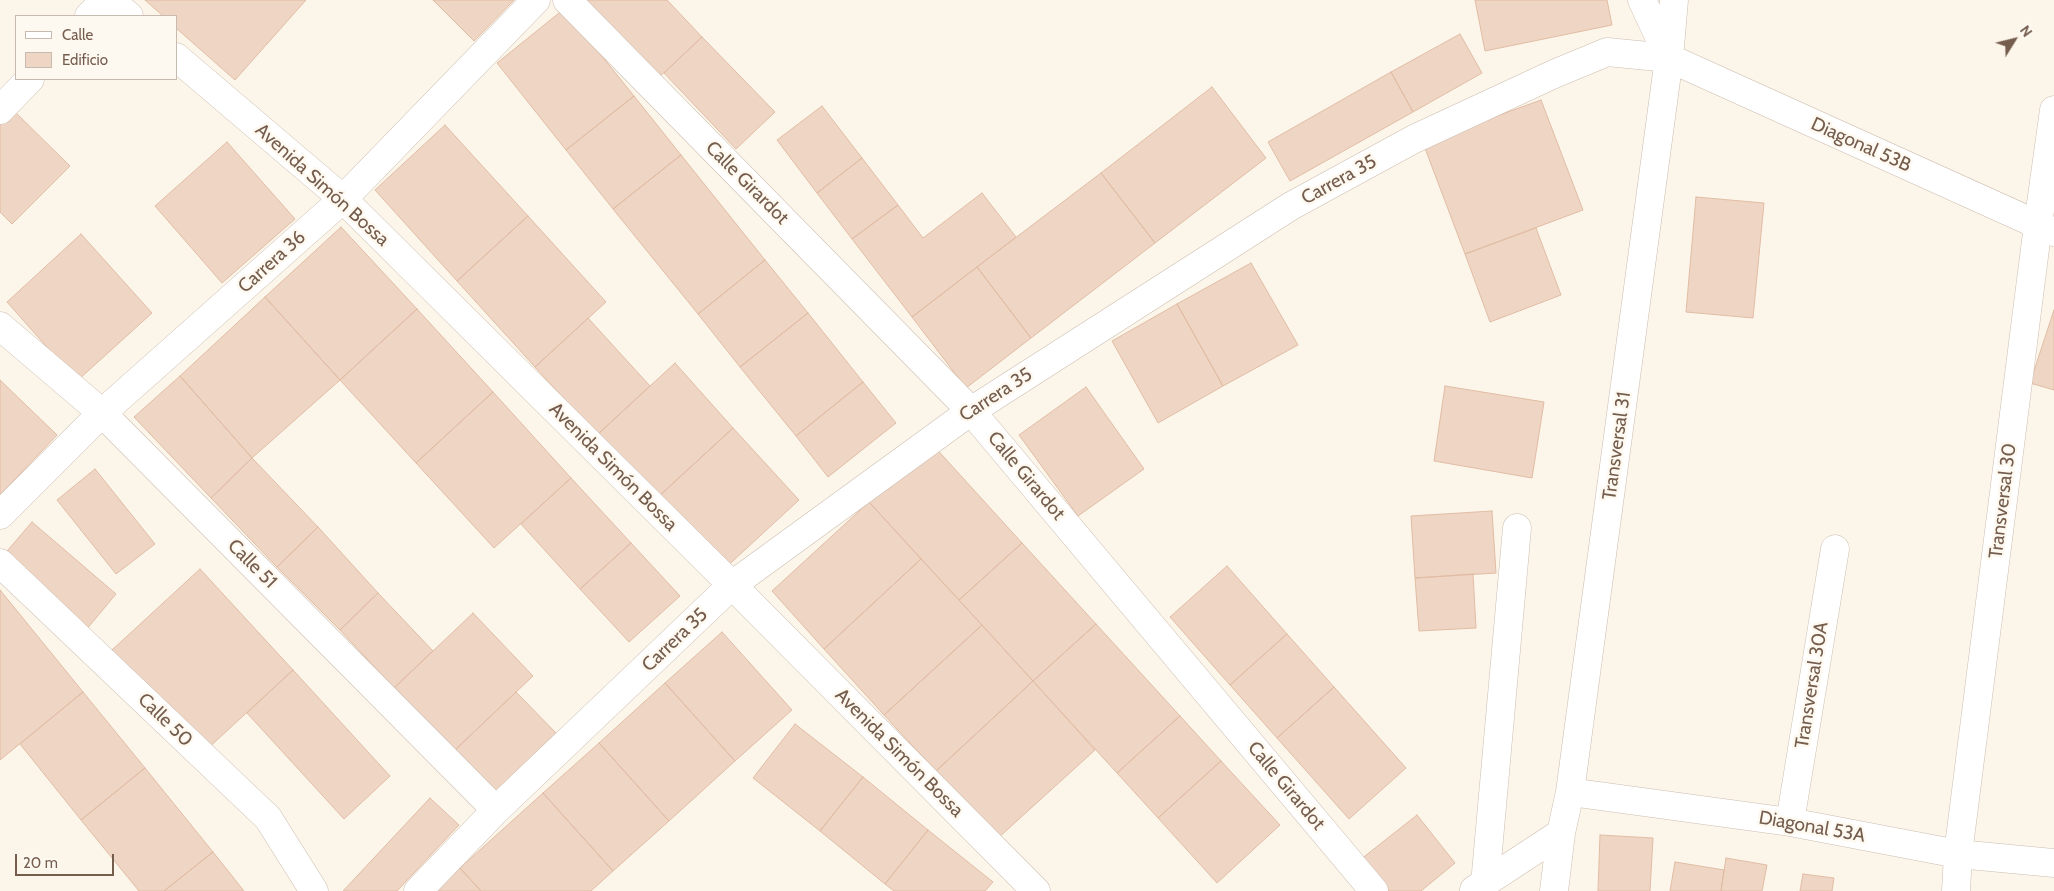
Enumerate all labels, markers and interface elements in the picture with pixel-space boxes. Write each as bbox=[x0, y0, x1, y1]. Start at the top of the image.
legend bbox=[15, 15, 178, 80]
north arrow bbox=[1989, 15, 2039, 65]
text: N bbox=[2016, 22, 2036, 40]
text: Calle bbox=[62, 26, 93, 44]
text: Edificio bbox=[62, 51, 108, 69]
street label: Diagonal 53B bbox=[1807, 113, 1915, 177]
street label: Avenida Simón Bossa bbox=[250, 119, 394, 251]
street label: Calle Girardot bbox=[701, 137, 793, 229]
street label: Carrera 35 bbox=[1298, 150, 1380, 210]
street label: Carrera 36 bbox=[234, 226, 310, 298]
street label: Carrera 35 bbox=[955, 363, 1037, 427]
street label: Transversal 31 bbox=[1598, 390, 1636, 502]
street label: Avenida Simón Bossa bbox=[544, 398, 682, 536]
street label: Calle Girardot bbox=[982, 427, 1070, 525]
street label: Transversal 30 bbox=[1985, 442, 2021, 560]
street label: Calle 51 bbox=[223, 535, 281, 593]
street label: Carrera 35 bbox=[638, 603, 712, 677]
street label: Transversal 30A bbox=[1791, 620, 1833, 750]
street label: Avenida Simón Bossa bbox=[830, 684, 968, 822]
street label: Calle 50 bbox=[133, 688, 197, 752]
street label: Calle Girardot bbox=[1242, 737, 1330, 835]
street label: Diagonal 53A bbox=[1757, 806, 1867, 848]
scale bar bbox=[18, 844, 116, 876]
text: 20 m bbox=[23, 854, 58, 872]

